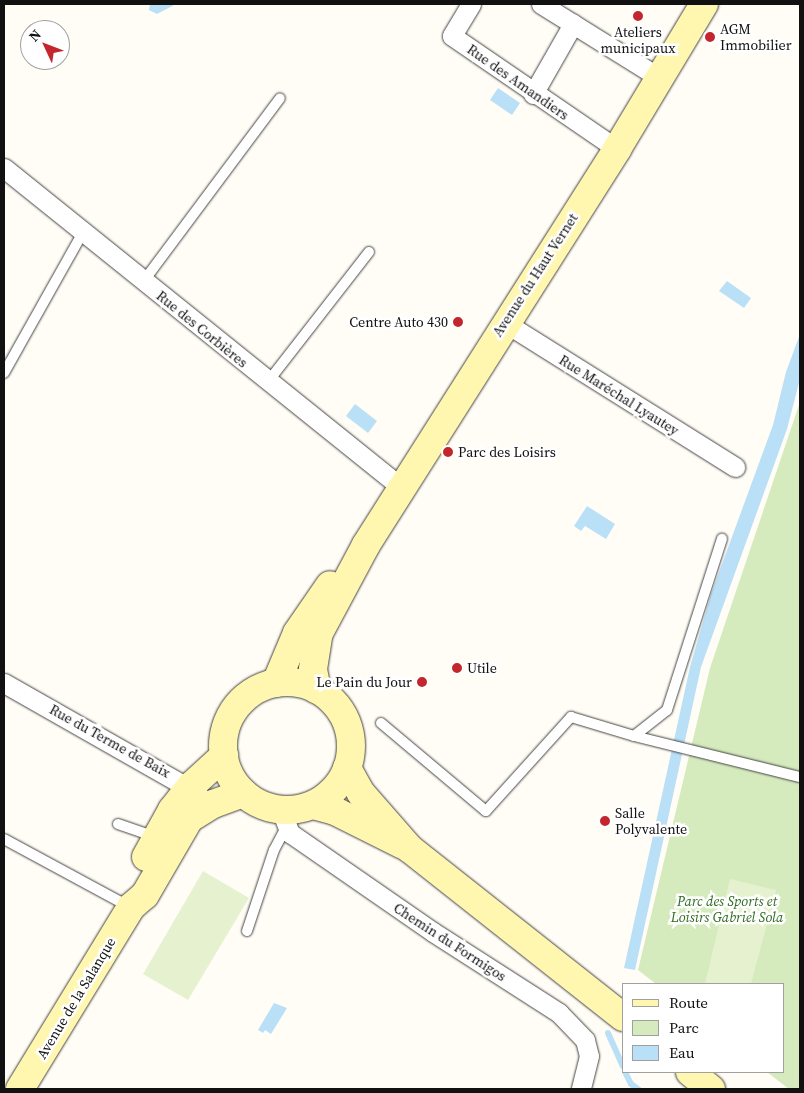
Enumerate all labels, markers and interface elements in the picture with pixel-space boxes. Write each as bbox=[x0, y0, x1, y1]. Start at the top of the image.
marker: Ateliers municipaux bbox=[632, 10, 644, 22]
north arrow bbox=[20, 20, 70, 70]
place label: AGM Immobilier bbox=[720, 21, 792, 54]
place label: Ateliers municipaux bbox=[600, 24, 676, 56]
text: N bbox=[24, 25, 46, 46]
marker: AGM Immobilier bbox=[704, 31, 716, 43]
street label: Rue des Amandiers bbox=[464, 41, 572, 123]
street label: Avenue du Haut Vernet bbox=[489, 210, 581, 340]
street label: Rue des Corbières bbox=[153, 287, 251, 371]
place label: Centre Auto 430 bbox=[349, 314, 448, 330]
marker: Centre Auto 430 bbox=[452, 316, 464, 328]
street label: Rue Maréchal Lyautey bbox=[556, 351, 682, 439]
place label: Parc des Loisirs bbox=[458, 444, 556, 460]
marker: Parc des Loisirs bbox=[442, 446, 454, 458]
place label: Utile bbox=[467, 660, 497, 676]
marker: Utile bbox=[451, 662, 463, 674]
place label: Le Pain du Jour bbox=[316, 674, 412, 690]
marker: Le Pain du Jour bbox=[416, 676, 428, 688]
street label: Rue du Terme de Baix bbox=[46, 701, 174, 781]
place label: Salle Polyvalente bbox=[615, 805, 687, 838]
marker: Salle Polyvalente bbox=[599, 815, 611, 827]
park label: Parc des Sports et Loisirs Gabriel Sola bbox=[671, 893, 783, 926]
street label: Chemin du Formigos bbox=[391, 899, 509, 985]
street label: Avenue de la Salanque bbox=[33, 934, 119, 1062]
legend bbox=[622, 983, 784, 1073]
text: Route bbox=[669, 992, 708, 1013]
text: Parc bbox=[669, 1017, 699, 1038]
text: Eau bbox=[669, 1042, 694, 1063]

